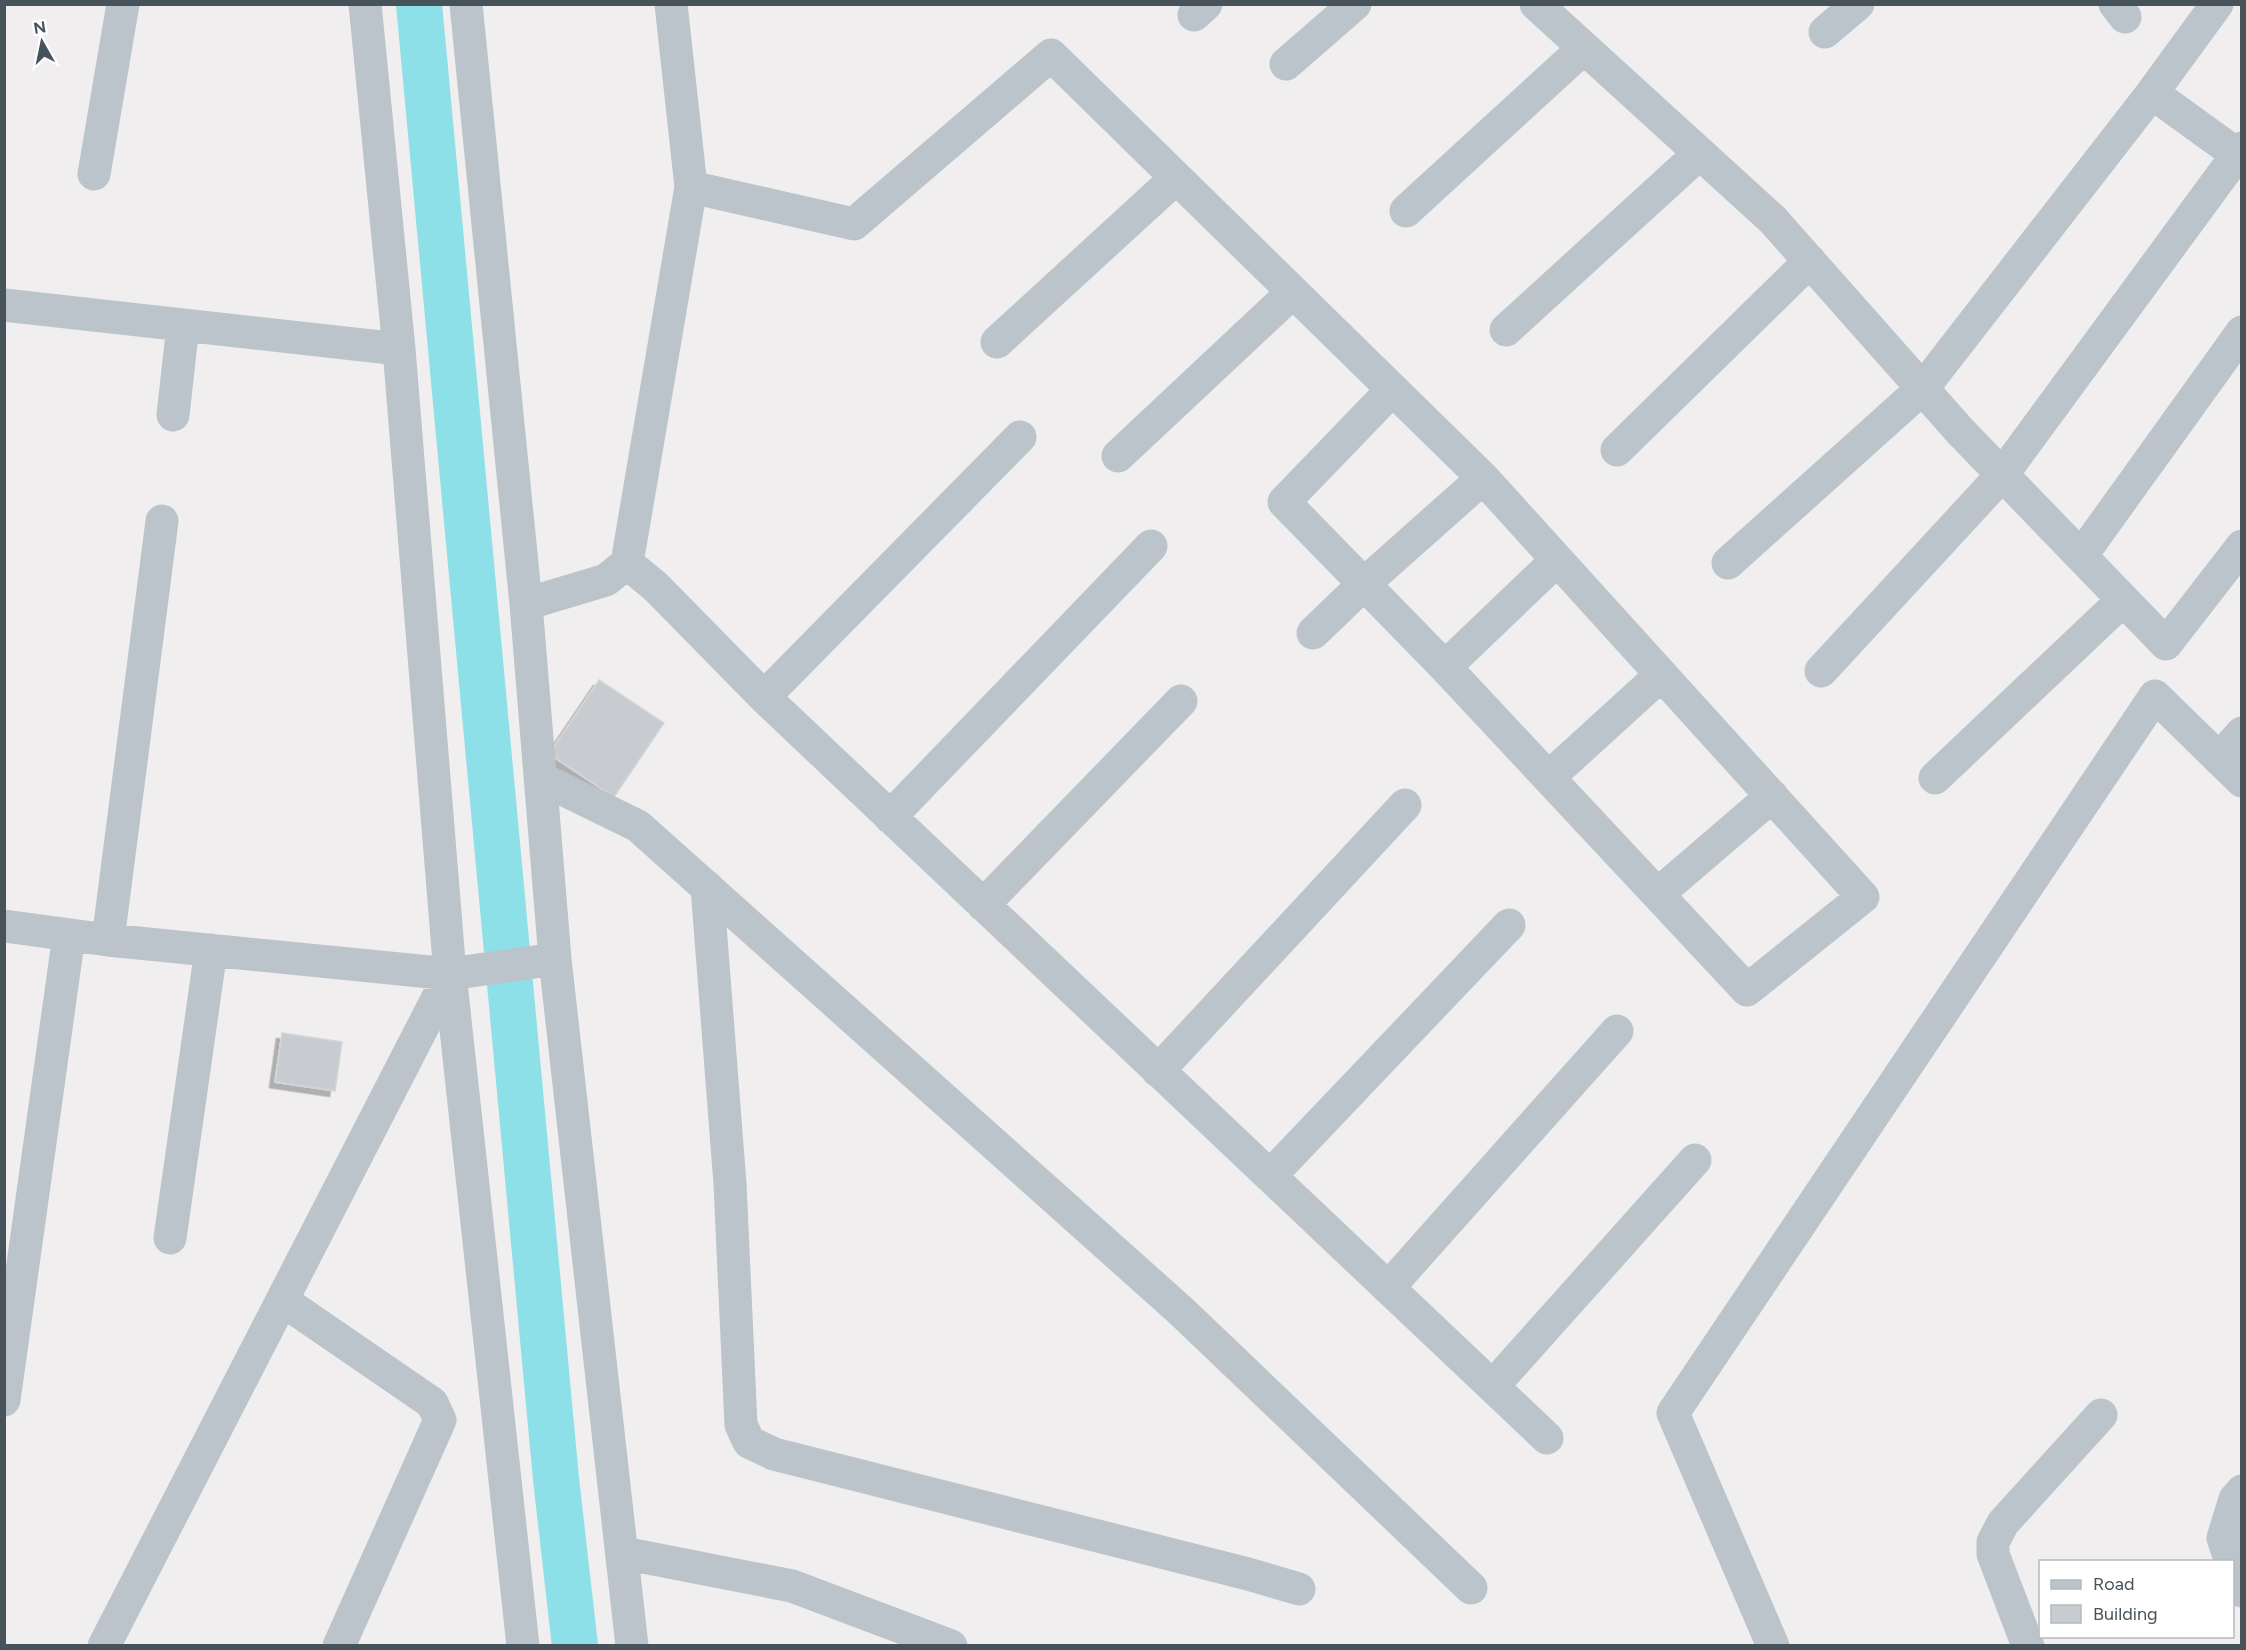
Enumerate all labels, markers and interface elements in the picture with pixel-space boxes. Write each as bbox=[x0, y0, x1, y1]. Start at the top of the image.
north arrow bbox=[12, 12, 72, 72]
text: N bbox=[32, 17, 47, 38]
legend bbox=[2039, 1560, 2234, 1638]
text: Road bbox=[2093, 1573, 2134, 1595]
text: Building bbox=[2093, 1603, 2158, 1625]

